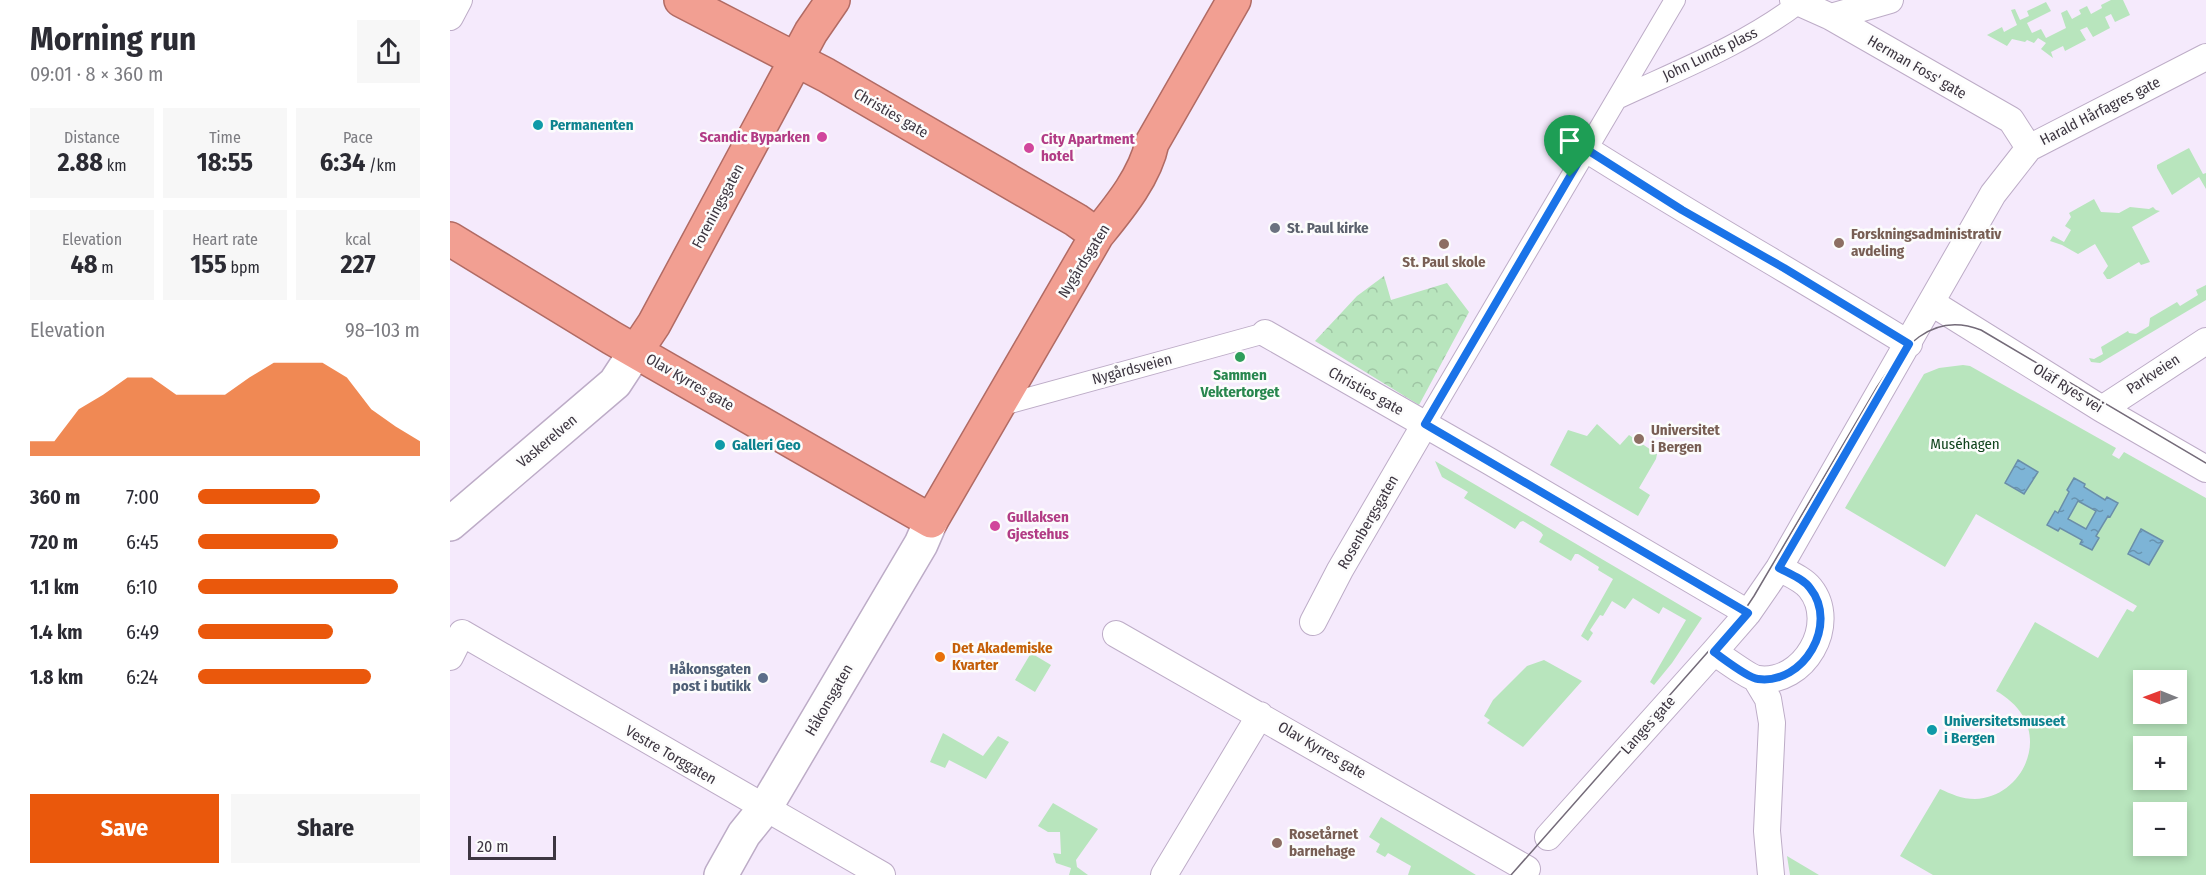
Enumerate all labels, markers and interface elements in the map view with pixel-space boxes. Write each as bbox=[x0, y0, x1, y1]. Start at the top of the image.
text: Morning run bbox=[30, 19, 196, 59]
button: share bbox=[357, 20, 420, 83]
street label: John Lunds plass bbox=[1660, 23, 1760, 85]
street label: Herman Foss' gate bbox=[1864, 31, 1970, 103]
text: 09:01 · 8 × 360 m bbox=[30, 62, 163, 86]
street label: Harald Hårfagres gate bbox=[2037, 73, 2163, 149]
street label: Christies gate bbox=[851, 84, 931, 142]
pin bbox=[1544, 115, 1595, 177]
place label: Permanenten bbox=[550, 116, 634, 134]
marker: Permanenten bbox=[531, 118, 545, 132]
icon: arrive bbox=[1553, 124, 1586, 157]
text: Distance bbox=[64, 128, 120, 147]
text: Time bbox=[209, 128, 241, 147]
text: Pace bbox=[343, 128, 373, 147]
place label: Scandic Byparken bbox=[699, 128, 810, 146]
marker: Scandic Byparken bbox=[815, 130, 829, 144]
place label: City Apartment hotel bbox=[1041, 130, 1136, 165]
marker: City Apartment hotel bbox=[1022, 141, 1036, 155]
text: 2.88 bbox=[58, 147, 103, 178]
text: 18:55 bbox=[197, 147, 253, 178]
text: 6:34 bbox=[320, 147, 365, 178]
text: km bbox=[103, 156, 126, 175]
text: /km bbox=[365, 156, 396, 175]
street label: Foreningsgaten bbox=[688, 161, 748, 251]
place label: St. Paul kirke bbox=[1287, 219, 1369, 237]
street label: Nygårdsgaten bbox=[1054, 221, 1114, 301]
marker: St. Paul kirke bbox=[1268, 221, 1282, 235]
place label: Forskningsadministrativ avdeling bbox=[1851, 225, 2002, 260]
text: Elevation bbox=[62, 230, 122, 249]
text: Heart rate bbox=[192, 230, 258, 249]
text: kcal bbox=[345, 230, 371, 249]
marker: Forskningsadministrativ avdeling bbox=[1832, 236, 1846, 250]
marker: St. Paul skole bbox=[1437, 237, 1451, 251]
text: 48 bbox=[70, 249, 98, 280]
text: 155 bbox=[190, 249, 227, 280]
text: 227 bbox=[340, 249, 376, 280]
place label: St. Paul skole bbox=[1402, 253, 1486, 271]
text: m bbox=[98, 258, 114, 277]
text: bpm bbox=[227, 258, 260, 277]
text: Elevation bbox=[30, 318, 105, 342]
text: 98–103 m bbox=[345, 318, 420, 342]
street label: Olav Kyrres gate bbox=[643, 350, 737, 414]
street label: Nygårdsveien bbox=[1090, 350, 1174, 388]
marker: Sammen Vektertorget bbox=[1233, 350, 1247, 364]
street label: Parkveien bbox=[2123, 350, 2183, 398]
street label: Olaf Ryes vei bbox=[2030, 360, 2106, 416]
street label: Christies gate bbox=[1325, 363, 1407, 419]
place label: Sammen Vektertorget bbox=[1199, 366, 1280, 401]
street label: Vaskerelven bbox=[513, 411, 581, 471]
place label: Universitet i Bergen bbox=[1651, 421, 1720, 456]
marker: Universitet i Bergen bbox=[1632, 432, 1646, 446]
park label: Muséhagen bbox=[1930, 435, 2000, 453]
place label: Galleri Geo bbox=[732, 436, 801, 454]
marker: Galleri Geo bbox=[713, 438, 727, 452]
street label: Rosenbergsgaten bbox=[1334, 472, 1402, 572]
text: 360 m bbox=[30, 485, 80, 509]
text: 7:00 bbox=[126, 485, 159, 509]
place label: Gullaksen Gjestehus bbox=[1007, 508, 1069, 543]
marker: Gullaksen Gjestehus bbox=[988, 519, 1002, 533]
text: 720 m bbox=[30, 530, 78, 554]
text: 6:45 bbox=[126, 530, 159, 554]
text: 1.1 km bbox=[30, 575, 79, 599]
text: 6:10 bbox=[126, 575, 158, 599]
text: 1.4 km bbox=[30, 620, 82, 644]
text: 6:49 bbox=[126, 620, 159, 644]
place label: Det Akademiske Kvarter bbox=[952, 639, 1053, 674]
marker: Det Akademiske Kvarter bbox=[933, 650, 947, 664]
place label: Håkonsgaten post i butikk bbox=[670, 660, 751, 695]
street label: Håkonsgaten bbox=[801, 661, 857, 739]
text: 1.8 km bbox=[30, 665, 83, 689]
text: 6:24 bbox=[126, 665, 158, 689]
north arrow bbox=[2133, 670, 2187, 724]
map controls bbox=[2133, 670, 2187, 856]
marker: Håkonsgaten post i butikk bbox=[756, 671, 770, 685]
street label: Langes gate bbox=[1617, 692, 1679, 758]
place label: Universitetsmuseet i Bergen bbox=[1944, 712, 2066, 747]
street label: Olav Kyrres gate bbox=[1275, 718, 1369, 782]
street label: Vestre Torggaten bbox=[622, 722, 720, 788]
marker: Universitetsmuseet i Bergen bbox=[1925, 723, 1939, 737]
button: + bbox=[2133, 736, 2187, 790]
button: Save bbox=[30, 794, 219, 863]
button: Share bbox=[231, 794, 420, 863]
button: − bbox=[2133, 802, 2187, 856]
place label: Rosetårnet barnehage bbox=[1289, 825, 1359, 860]
scale bar bbox=[468, 833, 556, 860]
marker: Rosetårnet barnehage bbox=[1270, 836, 1284, 850]
text: 20 m bbox=[477, 837, 508, 856]

